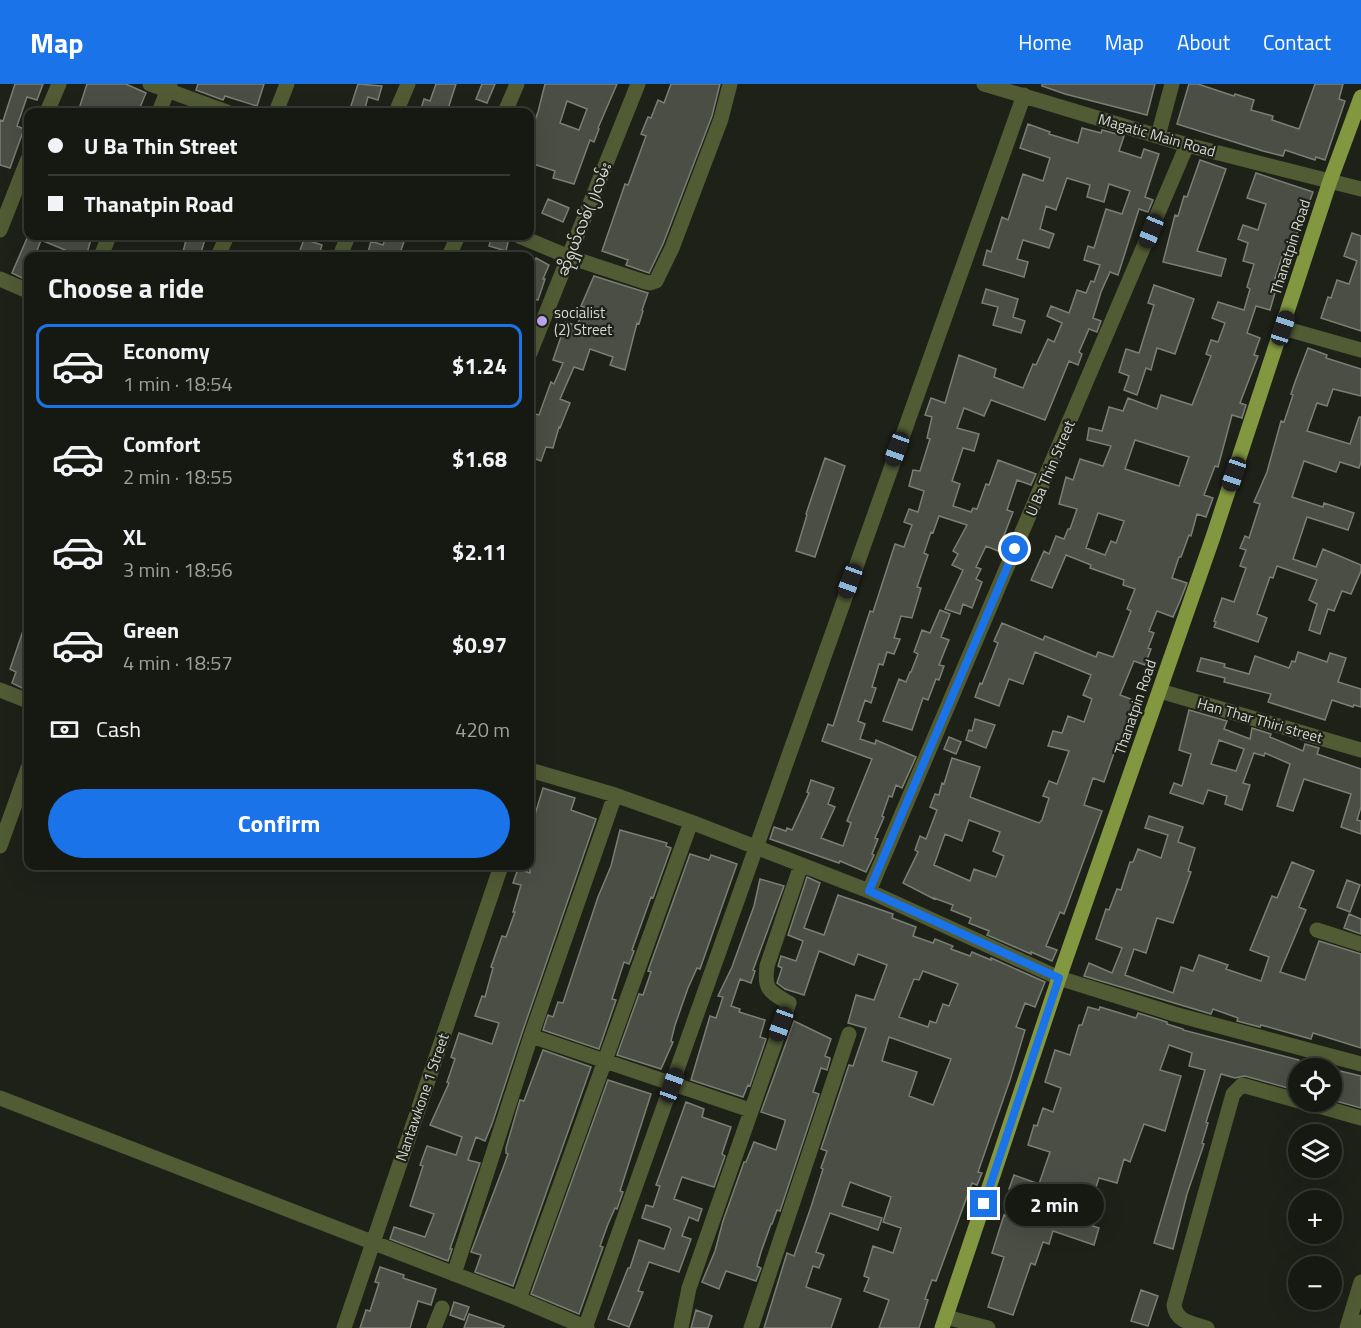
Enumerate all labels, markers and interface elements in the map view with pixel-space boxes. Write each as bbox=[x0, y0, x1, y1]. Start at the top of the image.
text: Map bbox=[30, 21, 84, 64]
text: Home bbox=[1018, 26, 1072, 58]
text: Map bbox=[1105, 26, 1144, 58]
text: About bbox=[1177, 26, 1230, 58]
text: Contact bbox=[1263, 26, 1331, 58]
street label: Magatic Main Road bbox=[1096, 107, 1218, 163]
text: U Ba Thin Street bbox=[84, 129, 238, 163]
street label: ဆိုရှယ်လစ်(၂)လမ်း bbox=[551, 158, 618, 280]
text: Thanatpin Road bbox=[84, 187, 234, 221]
street label: Thanatpin Road bbox=[1264, 196, 1316, 298]
car bbox=[1136, 211, 1166, 251]
text: Choose a ride bbox=[48, 267, 204, 308]
place label: socialist (2) Street bbox=[554, 301, 613, 341]
car bbox=[1269, 308, 1297, 348]
marker: socialist (2) Street bbox=[535, 314, 549, 328]
text: Economy bbox=[123, 334, 210, 368]
icon: car bbox=[51, 339, 105, 393]
text: $1.24 bbox=[452, 349, 507, 383]
text: 1 min · 18:54 bbox=[123, 368, 233, 399]
street label: U Ba Thin Street bbox=[1019, 416, 1081, 520]
text: Comfort bbox=[123, 427, 201, 461]
car bbox=[882, 429, 912, 469]
icon: car bbox=[51, 432, 105, 486]
text: $1.68 bbox=[452, 442, 507, 476]
car bbox=[1220, 454, 1248, 494]
text: 2 min · 18:55 bbox=[123, 461, 233, 492]
text: XL bbox=[123, 520, 146, 554]
icon: car bbox=[51, 525, 105, 579]
text: $2.11 bbox=[452, 535, 507, 569]
route start bbox=[1001, 535, 1028, 562]
text: 3 min · 18:56 bbox=[123, 554, 233, 585]
car bbox=[835, 561, 865, 601]
text: Green bbox=[123, 613, 179, 647]
icon: car bbox=[51, 618, 105, 672]
text: $0.97 bbox=[452, 628, 507, 662]
text: 4 min · 18:57 bbox=[123, 647, 233, 678]
street label: Thanatpin Road bbox=[1108, 656, 1162, 758]
street label: Han Thar Thiri street bbox=[1195, 691, 1326, 749]
text: Cash bbox=[96, 712, 141, 746]
icon: cash bbox=[48, 713, 81, 746]
text: 420 m bbox=[455, 714, 510, 745]
button: Confirm bbox=[48, 789, 510, 858]
car bbox=[766, 1004, 796, 1044]
street label: Nantawkone 1 Street bbox=[389, 1029, 455, 1164]
map controls bbox=[1288, 1058, 1342, 1310]
button: locate bbox=[1288, 1058, 1342, 1112]
car bbox=[657, 1065, 687, 1105]
button: layers bbox=[1288, 1124, 1342, 1178]
callout: 2 min bbox=[1005, 1183, 1104, 1225]
text: 2 min bbox=[1030, 1189, 1079, 1220]
route end bbox=[970, 1190, 997, 1217]
button: + bbox=[1288, 1190, 1342, 1244]
button: − bbox=[1288, 1256, 1342, 1310]

